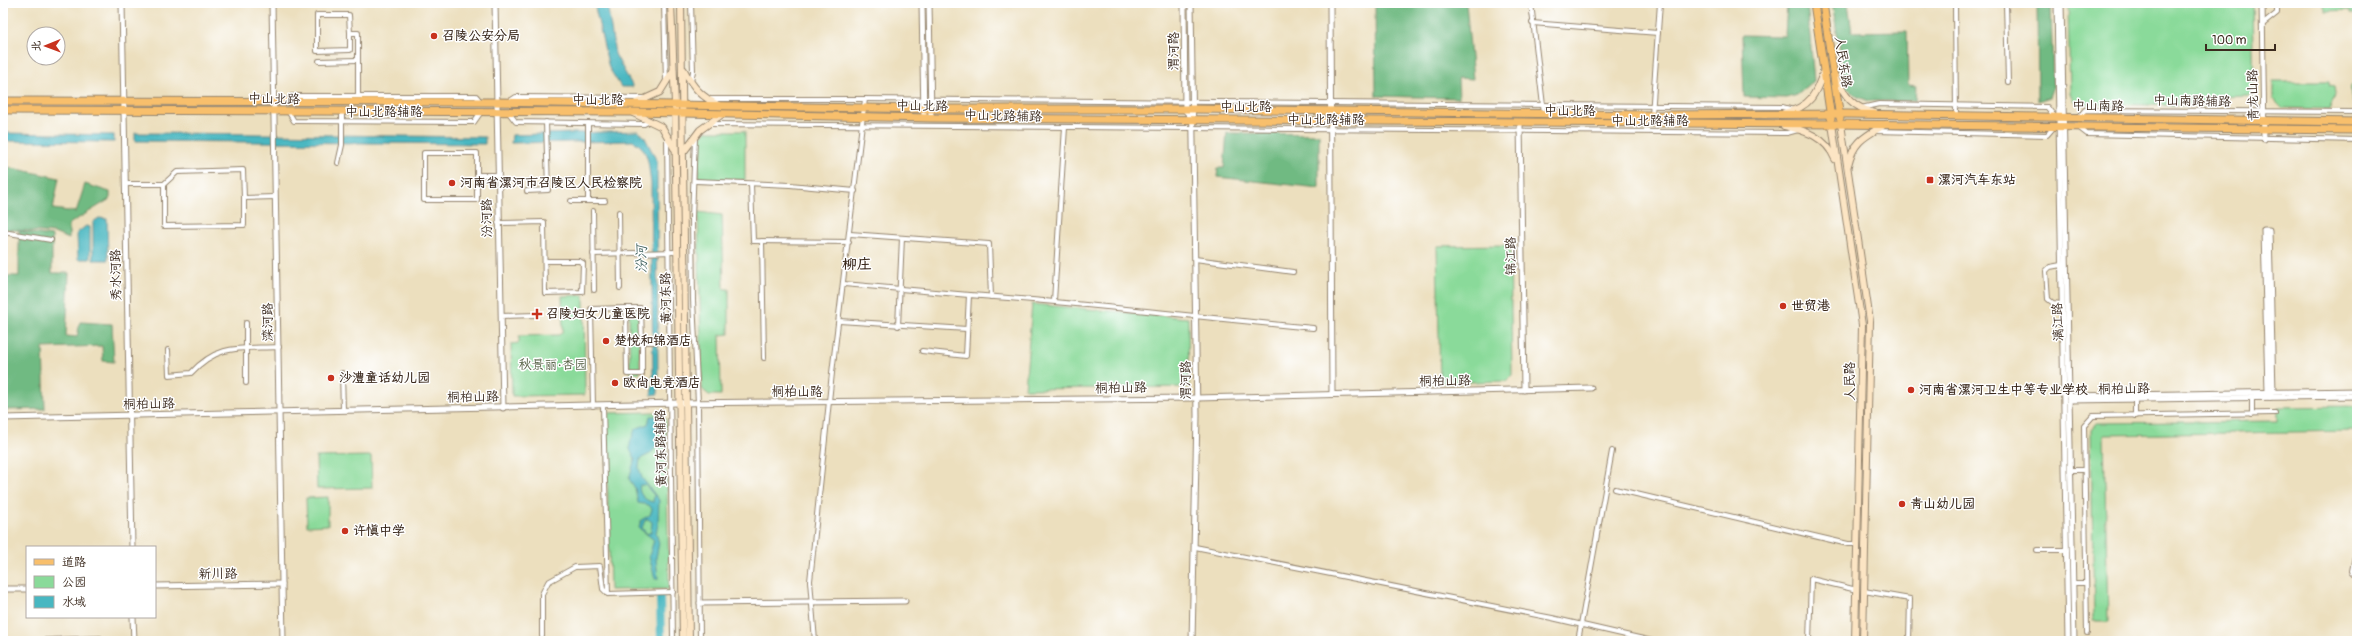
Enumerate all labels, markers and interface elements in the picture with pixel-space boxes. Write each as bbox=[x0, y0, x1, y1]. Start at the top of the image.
north arrow bbox=[26, 26, 66, 66]
scale bar bbox=[2206, 26, 2275, 52]
place label: 召陵公安分局 bbox=[442, 28, 520, 44]
marker: 召陵公安分局 bbox=[429, 31, 439, 41]
street label: 渭河路 bbox=[1166, 31, 1182, 71]
text: 100 m bbox=[2212, 33, 2247, 48]
street label: 人民东路 bbox=[1831, 35, 1855, 89]
text: 北 bbox=[30, 41, 43, 52]
street label: 青龙山路 bbox=[2245, 69, 2261, 121]
street label: 中山北路 bbox=[248, 91, 300, 107]
street label: 中山北路 bbox=[572, 92, 624, 108]
street label: 中山南路辅路 bbox=[2153, 92, 2231, 110]
street label: 中山北路 bbox=[896, 98, 948, 114]
street label: 中山南路 bbox=[2072, 98, 2124, 114]
street label: 中山北路 bbox=[1220, 99, 1272, 115]
street label: 中山北路 bbox=[1544, 103, 1596, 119]
street label: 中山北路辅路 bbox=[345, 104, 423, 120]
street label: 中山北路辅路 bbox=[964, 107, 1042, 125]
street label: 中山北路辅路 bbox=[1287, 112, 1365, 128]
street label: 中山北路辅路 bbox=[1611, 113, 1689, 129]
place label: 漯河汽车东站 bbox=[1938, 172, 2016, 188]
place label: 河南省漯河市召陵区人民检察院 bbox=[460, 175, 642, 191]
marker: 漯河汽车东站 bbox=[1925, 175, 1935, 185]
marker: 河南省漯河市召陵区人民检察院 bbox=[447, 178, 457, 188]
street label: 汾河路 bbox=[479, 198, 495, 238]
street label: 锦江路 bbox=[1503, 236, 1519, 276]
water label: 汾河 bbox=[633, 243, 650, 273]
street label: 秀水河路 bbox=[108, 249, 124, 301]
district label: 柳庄 bbox=[842, 255, 872, 274]
street label: 黄河东路 bbox=[658, 272, 674, 324]
place label: 世贸港 bbox=[1791, 298, 1830, 314]
marker: 世贸港 bbox=[1778, 301, 1788, 311]
street label: 滦河路 bbox=[260, 302, 276, 342]
street label: 漓江路 bbox=[2049, 302, 2067, 342]
place label: 召陵妇女儿童医院 bbox=[546, 306, 650, 322]
marker: 召陵妇女儿童医院 bbox=[531, 308, 543, 320]
place label: 楚悦和锦酒店 bbox=[614, 333, 692, 349]
marker: 楚悦和锦酒店 bbox=[601, 336, 611, 346]
park label: 秋景丽·杏园 bbox=[518, 357, 588, 373]
street label: 渭河路 bbox=[1178, 360, 1194, 400]
street label: 人民路 bbox=[1842, 361, 1858, 401]
place label: 沙澧童话幼儿园 bbox=[339, 370, 430, 386]
marker: 沙澧童话幼儿园 bbox=[326, 373, 336, 383]
street label: 桐柏山路 bbox=[1419, 373, 1471, 389]
place label: 欧尚电竞酒店 bbox=[623, 375, 701, 391]
marker: 欧尚电竞酒店 bbox=[610, 378, 620, 388]
street label: 桐柏山路 bbox=[1095, 380, 1147, 396]
street label: 桐柏山路 bbox=[2098, 381, 2150, 397]
place label: 河南省漯河卫生中等专业学校 bbox=[1919, 382, 2088, 398]
street label: 桐柏山路 bbox=[771, 384, 823, 400]
marker: 河南省漯河卫生中等专业学校 bbox=[1906, 385, 1916, 395]
street label: 桐柏山路 bbox=[447, 389, 499, 405]
street label: 桐柏山路 bbox=[123, 396, 175, 412]
street label: 黄河东路辅路 bbox=[652, 409, 670, 487]
place label: 青山幼儿园 bbox=[1910, 496, 1975, 512]
marker: 青山幼儿园 bbox=[1897, 499, 1907, 509]
place label: 许慎中学 bbox=[353, 523, 405, 539]
marker: 许慎中学 bbox=[340, 526, 350, 536]
legend bbox=[26, 546, 156, 618]
text: 道路 bbox=[62, 555, 86, 570]
street label: 新川路 bbox=[198, 566, 238, 582]
text: 公园 bbox=[62, 575, 86, 590]
text: 水域 bbox=[62, 595, 86, 610]

